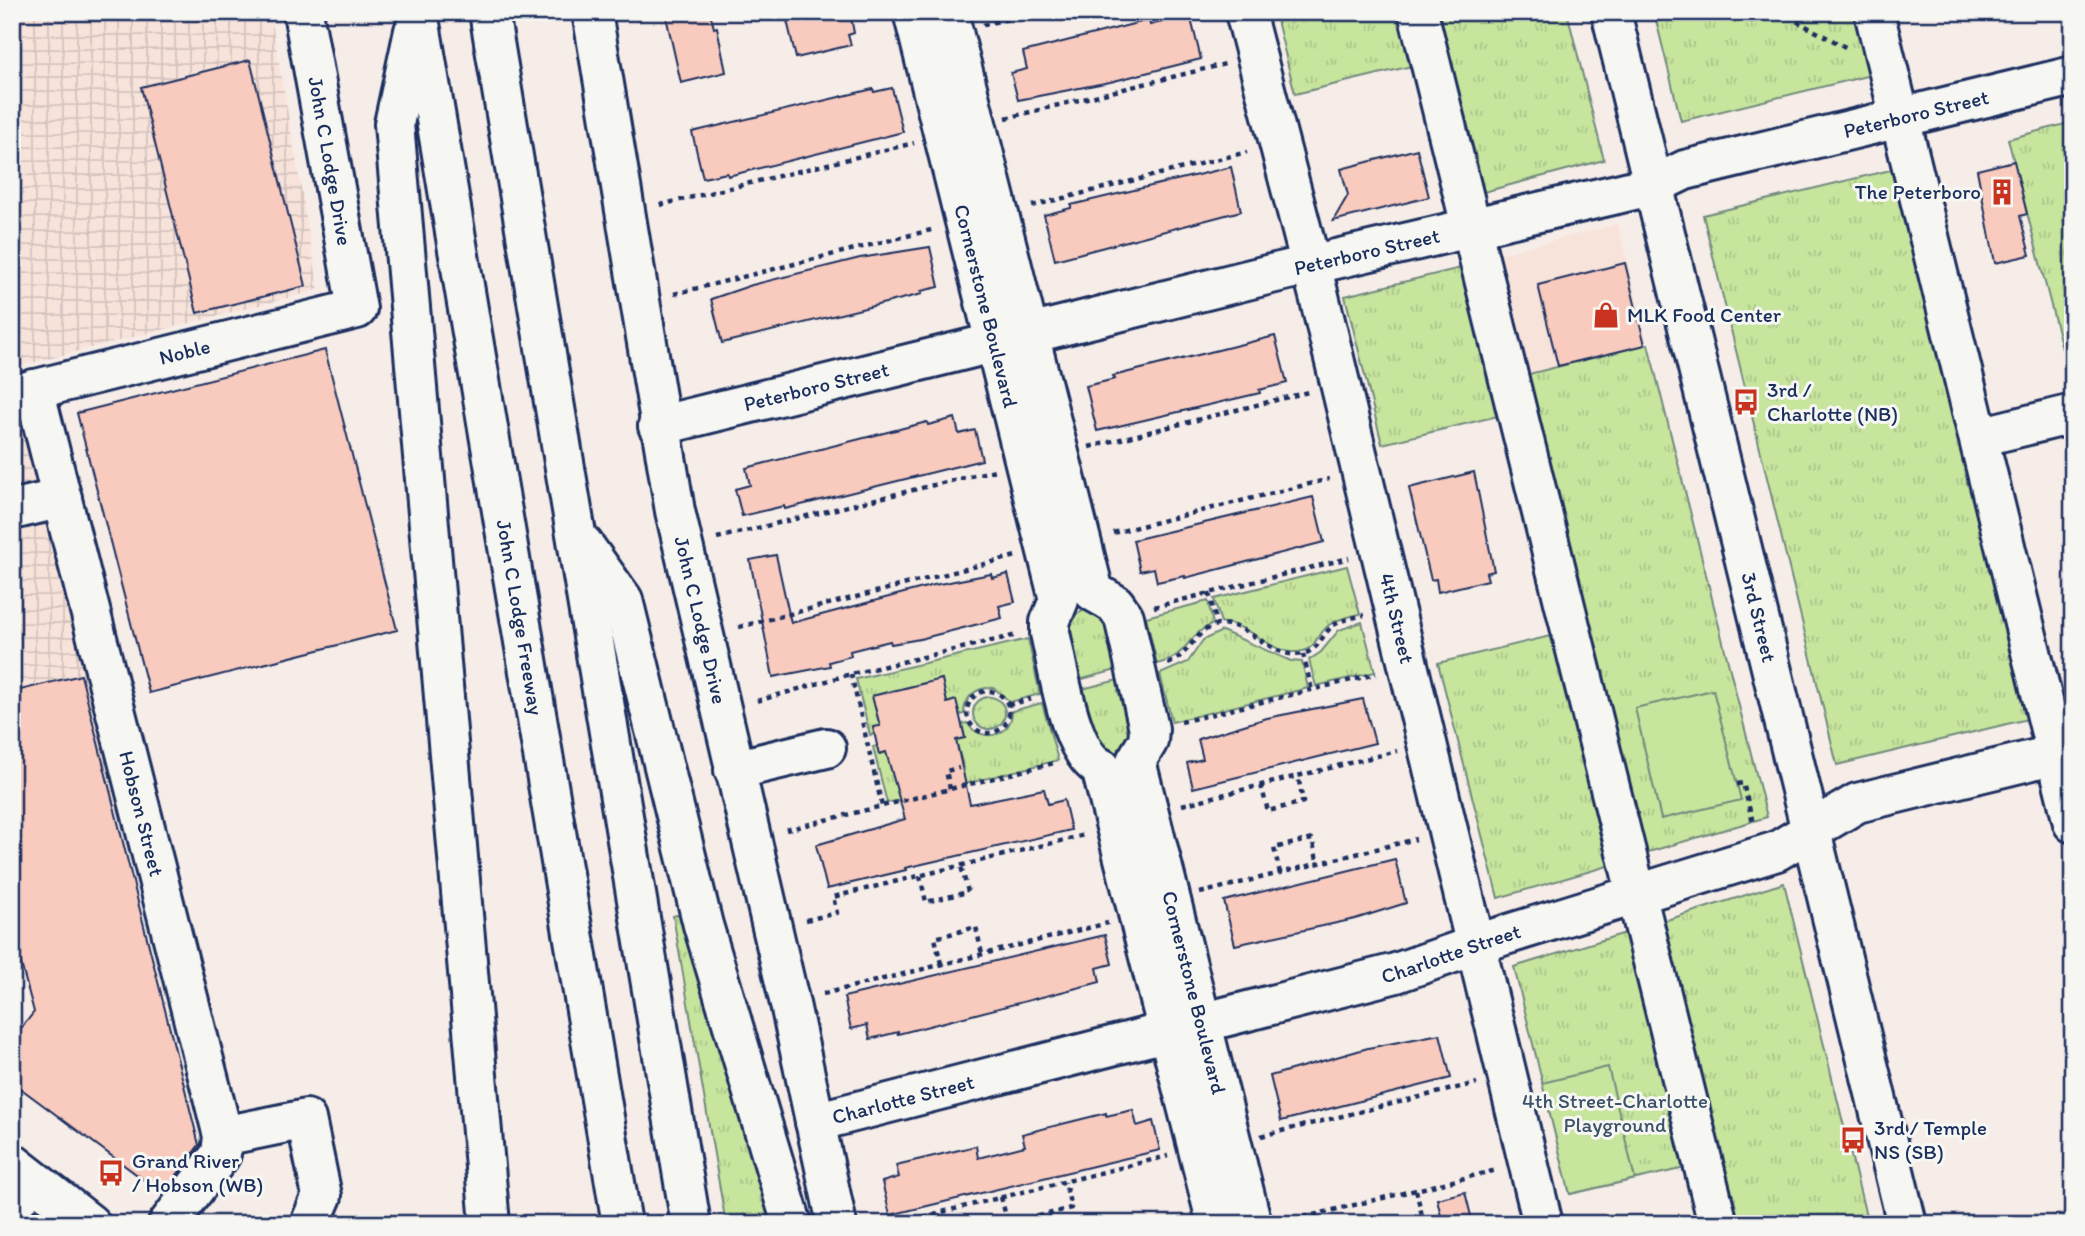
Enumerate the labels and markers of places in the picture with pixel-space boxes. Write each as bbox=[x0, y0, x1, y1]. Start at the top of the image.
building icon: The Peterboro bbox=[1987, 177, 2017, 207]
place label: The Peterboro bbox=[1855, 179, 1981, 204]
shop icon: MLK Food Center bbox=[1591, 300, 1621, 330]
place label: MLK Food Center bbox=[1627, 302, 1782, 327]
place label: 3rd / Charlotte (NB) bbox=[1767, 377, 1898, 426]
bus stop icon: 3rd / Charlotte (NB) bbox=[1731, 387, 1761, 417]
place label: 3rd / Temple NS (SB) bbox=[1874, 1115, 1987, 1164]
bus stop icon: 3rd / Temple NS (SB) bbox=[1838, 1125, 1868, 1155]
place label: Grand River / Hobson (WB) bbox=[132, 1148, 263, 1197]
bus stop icon: Grand River / Hobson (WB) bbox=[96, 1158, 126, 1188]

